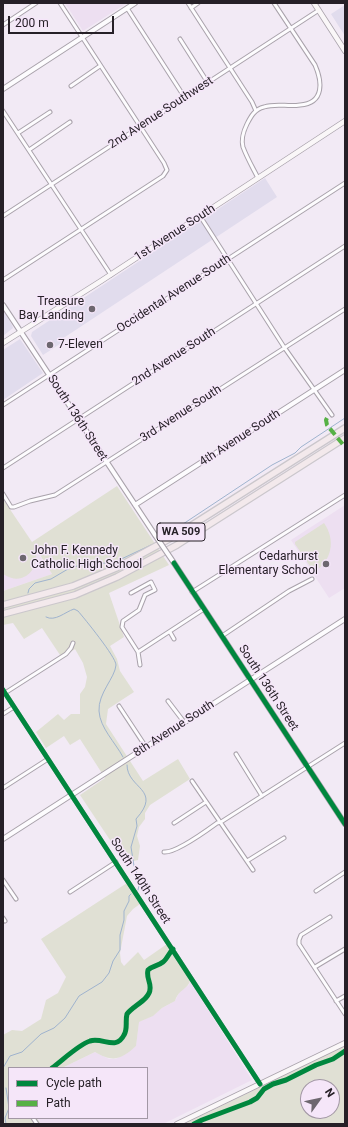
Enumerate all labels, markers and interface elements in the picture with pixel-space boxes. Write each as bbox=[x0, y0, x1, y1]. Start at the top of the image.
scale bar bbox=[10, 8, 116, 34]
text: 200 m bbox=[15, 16, 49, 30]
street label: 2nd Avenue Southwest bbox=[106, 74, 216, 152]
street label: 1st Avenue South bbox=[132, 202, 218, 264]
street label: Occidental Avenue South bbox=[114, 252, 234, 336]
place label: Treasure Bay Landing bbox=[19, 295, 84, 323]
marker: Treasure Bay Landing bbox=[87, 304, 97, 314]
street label: 2nd Avenue South bbox=[130, 325, 218, 389]
place label: 7-Eleven bbox=[58, 338, 103, 352]
marker: 7-Eleven bbox=[45, 340, 55, 350]
street label: South 136th Street bbox=[44, 372, 110, 464]
street label: 3rd Avenue South bbox=[138, 382, 224, 446]
street label: 4th Avenue South bbox=[197, 406, 283, 470]
road number: WA 509 bbox=[157, 523, 205, 541]
place label: John F. Kennedy Catholic High School bbox=[31, 544, 142, 572]
place label: Cedarhurst Elementary School bbox=[218, 550, 318, 578]
marker: John F. Kennedy Catholic High School bbox=[18, 553, 28, 563]
marker: Cedarhurst Elementary School bbox=[321, 559, 331, 569]
street label: South 136th Street bbox=[235, 642, 301, 734]
street label: 8th Avenue South bbox=[131, 697, 217, 761]
street label: South 140th Street bbox=[107, 835, 173, 927]
legend bbox=[8, 1067, 148, 1119]
text: Cycle path bbox=[46, 1076, 102, 1090]
north arrow bbox=[300, 1079, 340, 1119]
text: N bbox=[322, 1086, 337, 1100]
text: Path bbox=[46, 1096, 71, 1110]

